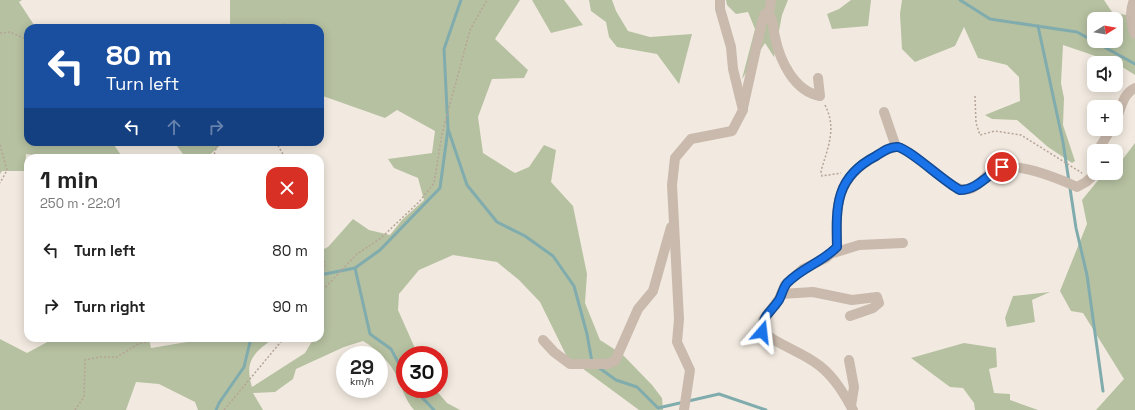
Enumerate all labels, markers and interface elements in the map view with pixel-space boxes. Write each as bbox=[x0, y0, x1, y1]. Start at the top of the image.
north arrow bbox=[1087, 12, 1123, 48]
map controls bbox=[1087, 12, 1123, 180]
text: 80 m bbox=[106, 37, 172, 73]
icon: left bbox=[40, 40, 92, 92]
button: sound bbox=[1087, 56, 1123, 92]
text: Turn left bbox=[106, 72, 179, 95]
button: + bbox=[1087, 100, 1123, 136]
icon: left bbox=[121, 116, 143, 138]
icon: ahead bbox=[163, 116, 185, 138]
icon: right bbox=[205, 116, 227, 138]
button: − bbox=[1087, 144, 1123, 180]
pin bbox=[985, 150, 1019, 184]
icon: arrive bbox=[991, 156, 1013, 178]
text: 1 min bbox=[40, 164, 99, 195]
button: close bbox=[266, 167, 308, 209]
text: 250 m · 22:01 bbox=[40, 195, 120, 212]
icon: left bbox=[40, 239, 62, 261]
text: Turn left bbox=[74, 241, 136, 260]
text: 80 m bbox=[272, 241, 308, 260]
icon: right bbox=[40, 295, 62, 317]
text: Turn right bbox=[74, 297, 145, 316]
text: 90 m bbox=[272, 297, 308, 316]
position arrow bbox=[741, 311, 783, 353]
speed limit sign: 30 bbox=[396, 346, 448, 398]
text: 29 bbox=[350, 354, 374, 380]
text: km/h bbox=[350, 375, 374, 388]

